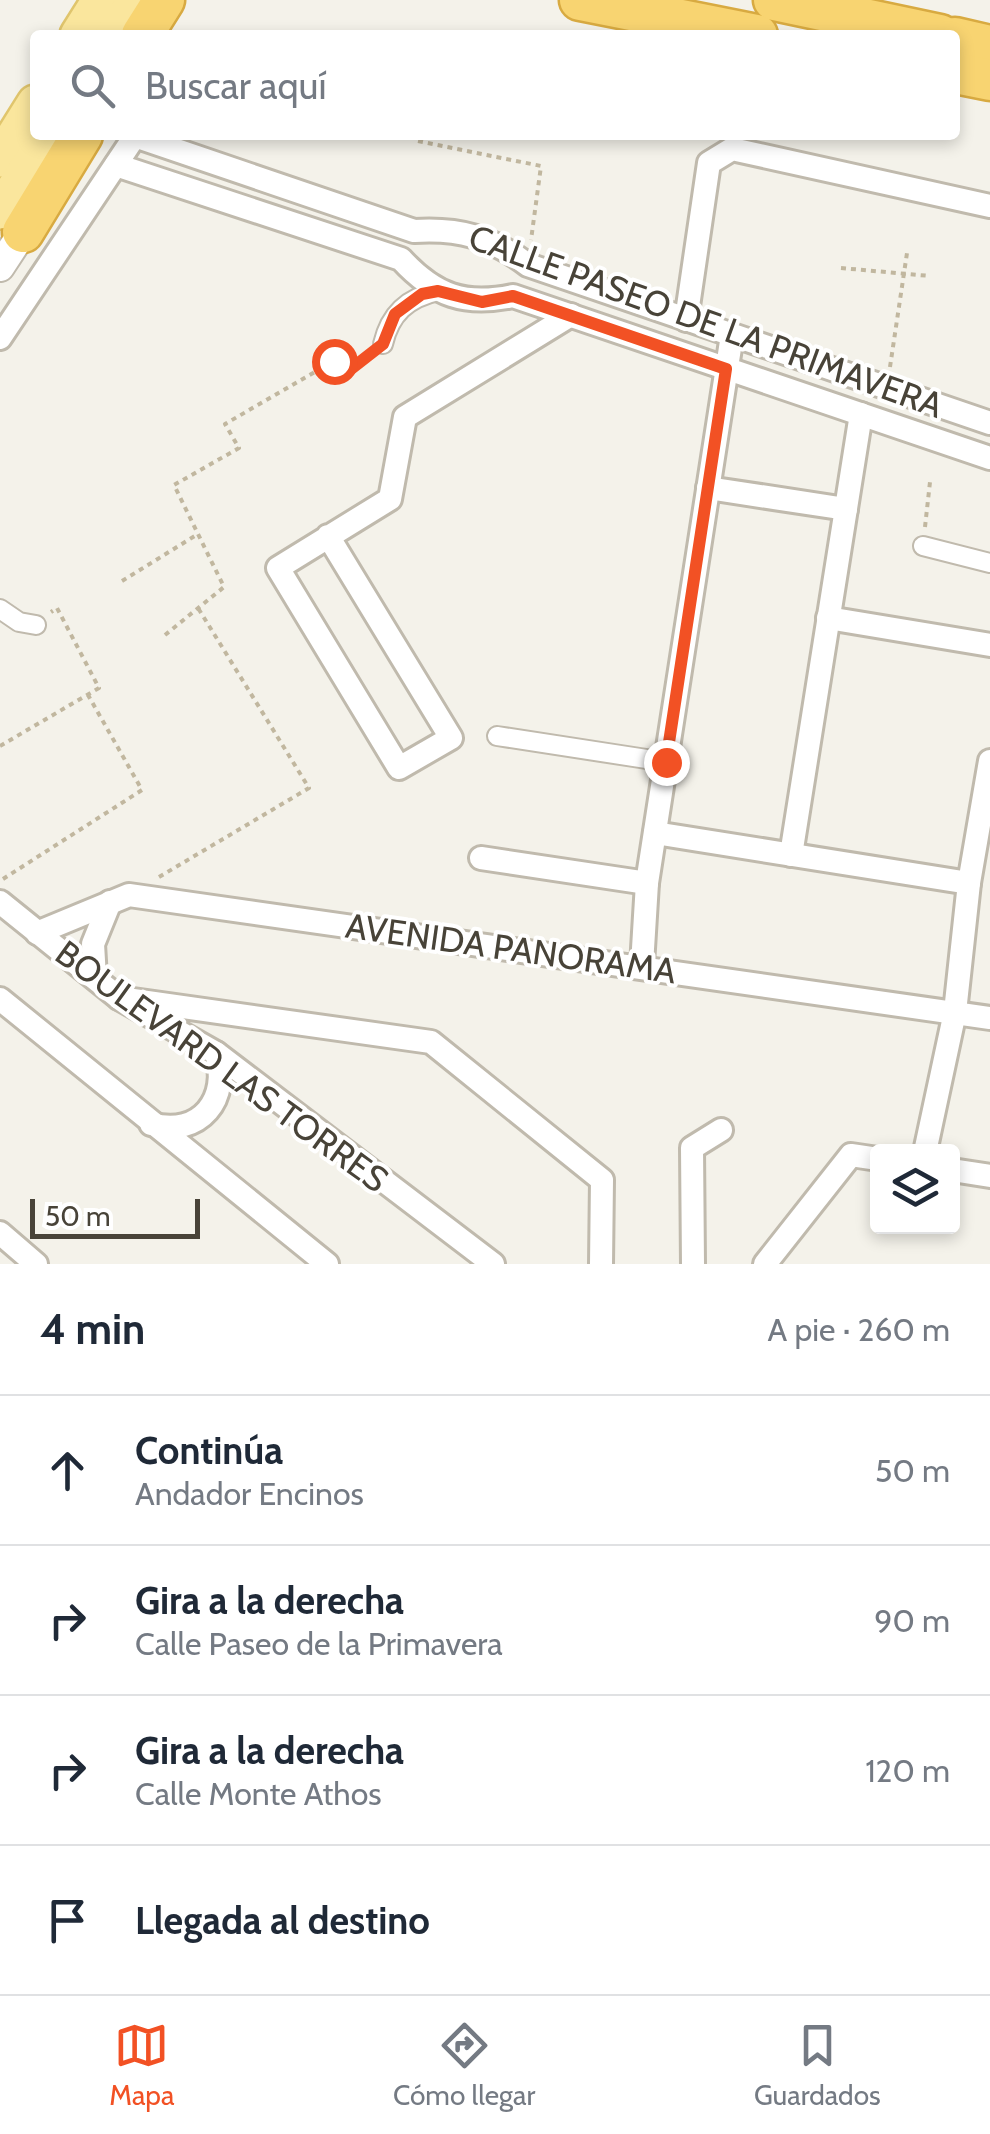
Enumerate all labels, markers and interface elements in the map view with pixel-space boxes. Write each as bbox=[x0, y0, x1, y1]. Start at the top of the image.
search box bbox=[30, 30, 960, 140]
icon: search bbox=[65, 58, 120, 113]
text: Buscar aquí bbox=[145, 62, 327, 109]
street label: CALLE PASEO DE LA PRIMAVERA bbox=[463, 215, 949, 427]
route start bbox=[312, 339, 358, 385]
route end bbox=[644, 740, 690, 786]
street label: AVENIDA PANORAMA bbox=[343, 904, 679, 993]
street label: BOULEVARD LAS TORRES bbox=[48, 931, 396, 1201]
map controls bbox=[870, 1144, 960, 1234]
button: layers bbox=[870, 1144, 960, 1234]
scale bar bbox=[30, 1194, 200, 1238]
text: 50 m bbox=[45, 1199, 111, 1233]
text: 4 min bbox=[40, 1303, 145, 1355]
text: A pie · 260 m bbox=[768, 1310, 950, 1349]
text: Continúa bbox=[135, 1427, 283, 1474]
icon: ahead bbox=[40, 1443, 95, 1498]
text: 50 m bbox=[875, 1451, 950, 1490]
text: Andador Encinos bbox=[135, 1474, 364, 1513]
text: Gira a la derecha bbox=[135, 1577, 404, 1624]
icon: right bbox=[40, 1593, 95, 1648]
text: 90 m bbox=[874, 1601, 950, 1640]
text: Calle Paseo de la Primavera bbox=[135, 1624, 503, 1663]
text: Gira a la derecha bbox=[135, 1727, 404, 1774]
icon: right bbox=[40, 1743, 95, 1798]
text: 120 m bbox=[865, 1751, 950, 1790]
text: Calle Monte Athos bbox=[135, 1774, 382, 1813]
icon: arrive bbox=[40, 1893, 95, 1948]
text: Llegada al destino bbox=[135, 1897, 430, 1944]
tab: Mapa bbox=[109, 2018, 174, 2112]
tab: Cómo llegar bbox=[393, 2018, 535, 2112]
tab: Guardados bbox=[754, 2018, 881, 2112]

